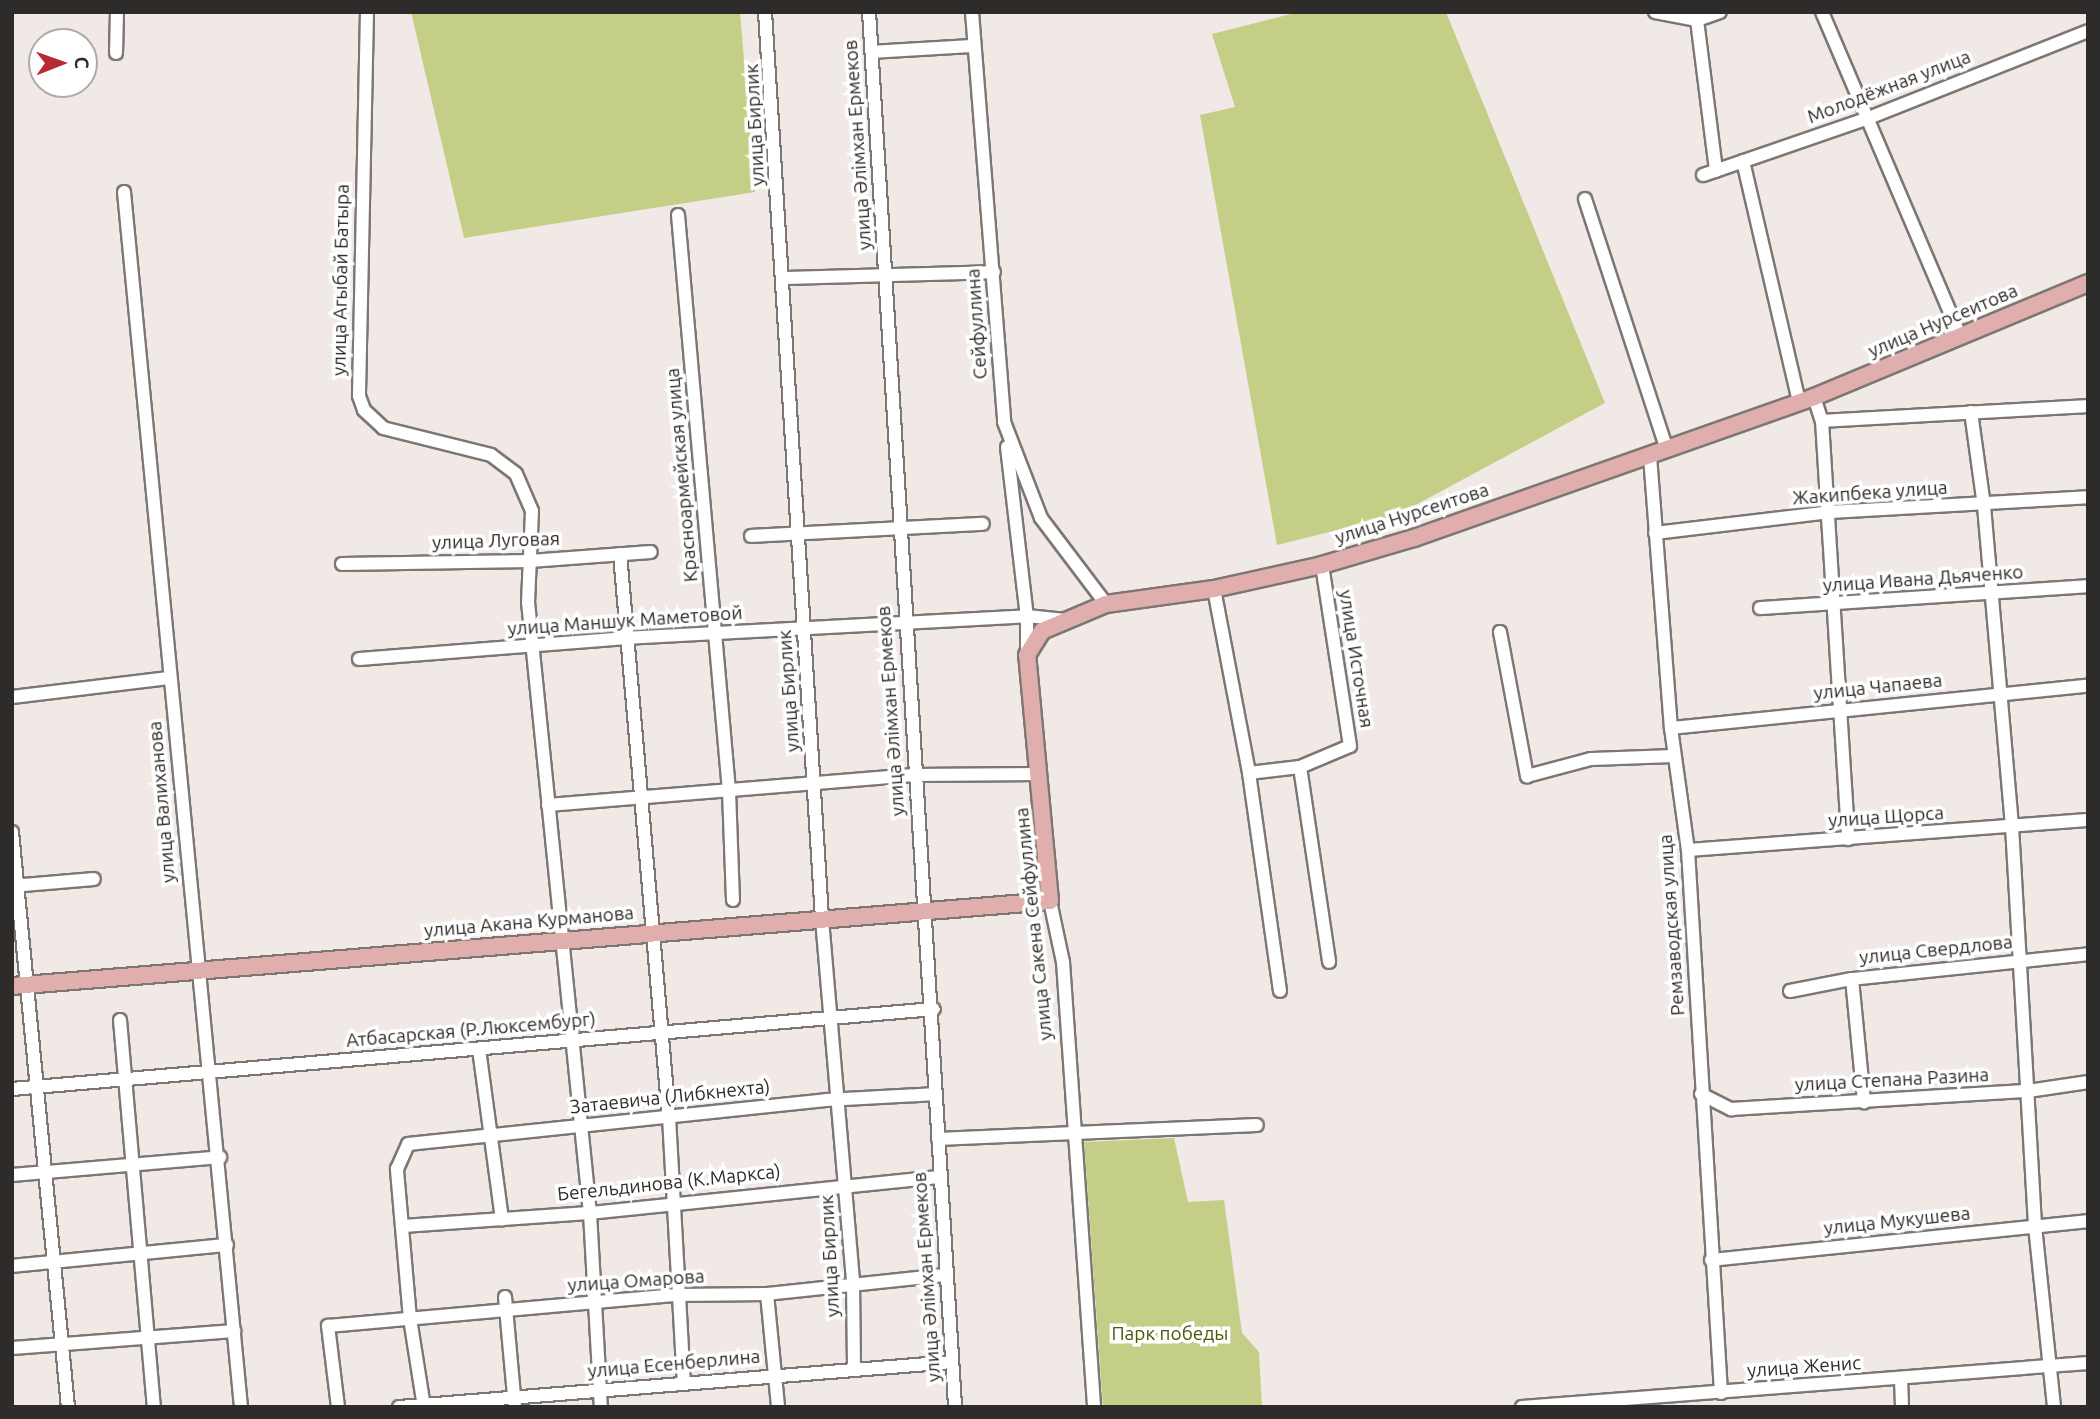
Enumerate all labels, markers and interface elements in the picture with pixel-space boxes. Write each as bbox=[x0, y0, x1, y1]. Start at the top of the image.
north arrow bbox=[28, 28, 98, 98]
street label: улица Әлімхан Ермеков bbox=[839, 39, 877, 251]
street label: Молодёжная улица bbox=[1804, 45, 1974, 129]
text: С bbox=[71, 56, 93, 69]
street label: улица Бирлик bbox=[740, 63, 770, 187]
street label: улица Агыбай Батыра bbox=[328, 184, 354, 376]
street label: Сейфуллина bbox=[962, 268, 992, 380]
street label: улица Нурсеитова bbox=[1865, 279, 2021, 363]
street label: Красноармейская улица bbox=[661, 367, 703, 583]
street label: Жакипбека улица bbox=[1792, 476, 1948, 510]
street label: улица Нурсеитова bbox=[1332, 478, 1492, 550]
street label: улица Луговая bbox=[432, 527, 560, 555]
street label: улица Ивана Дьяченко bbox=[1822, 561, 2024, 597]
street label: улица Источная bbox=[1334, 588, 1378, 730]
street label: улица Маншук Маметовой bbox=[507, 601, 743, 641]
street label: улица Әлімхан Ермеков bbox=[872, 605, 910, 817]
street label: улица Бирлик bbox=[773, 629, 805, 753]
street label: улица Чапаева bbox=[1813, 669, 1943, 705]
street label: улица Валиханова bbox=[144, 720, 180, 884]
street label: улица Щорса bbox=[1827, 802, 1945, 832]
street label: улица Сакена Сейфуллина bbox=[1010, 806, 1058, 1042]
street label: Ремзаводская улица bbox=[1654, 834, 1690, 1016]
street label: улица Акана Курманова bbox=[423, 901, 635, 943]
street label: улица Свердлова bbox=[1858, 931, 2014, 969]
street label: Атбасарская (Р.Люксембург) bbox=[345, 1008, 597, 1052]
street label: улица Степана Разина bbox=[1794, 1064, 1990, 1096]
street label: Затаевича (Либкнехта) bbox=[569, 1075, 771, 1119]
street label: Бегельдинова (К.Маркса) bbox=[556, 1160, 782, 1206]
street label: улица Әлімхан Ермеков bbox=[908, 1171, 946, 1383]
street label: улица Бирлик bbox=[815, 1194, 845, 1318]
street label: улица Мукушева bbox=[1823, 1202, 1971, 1240]
street label: улица Омарова bbox=[567, 1265, 705, 1297]
park label: Парк победы bbox=[1111, 1323, 1229, 1345]
street label: улица Есенберлина bbox=[587, 1345, 761, 1383]
street label: улица Женис bbox=[1746, 1352, 1862, 1382]

